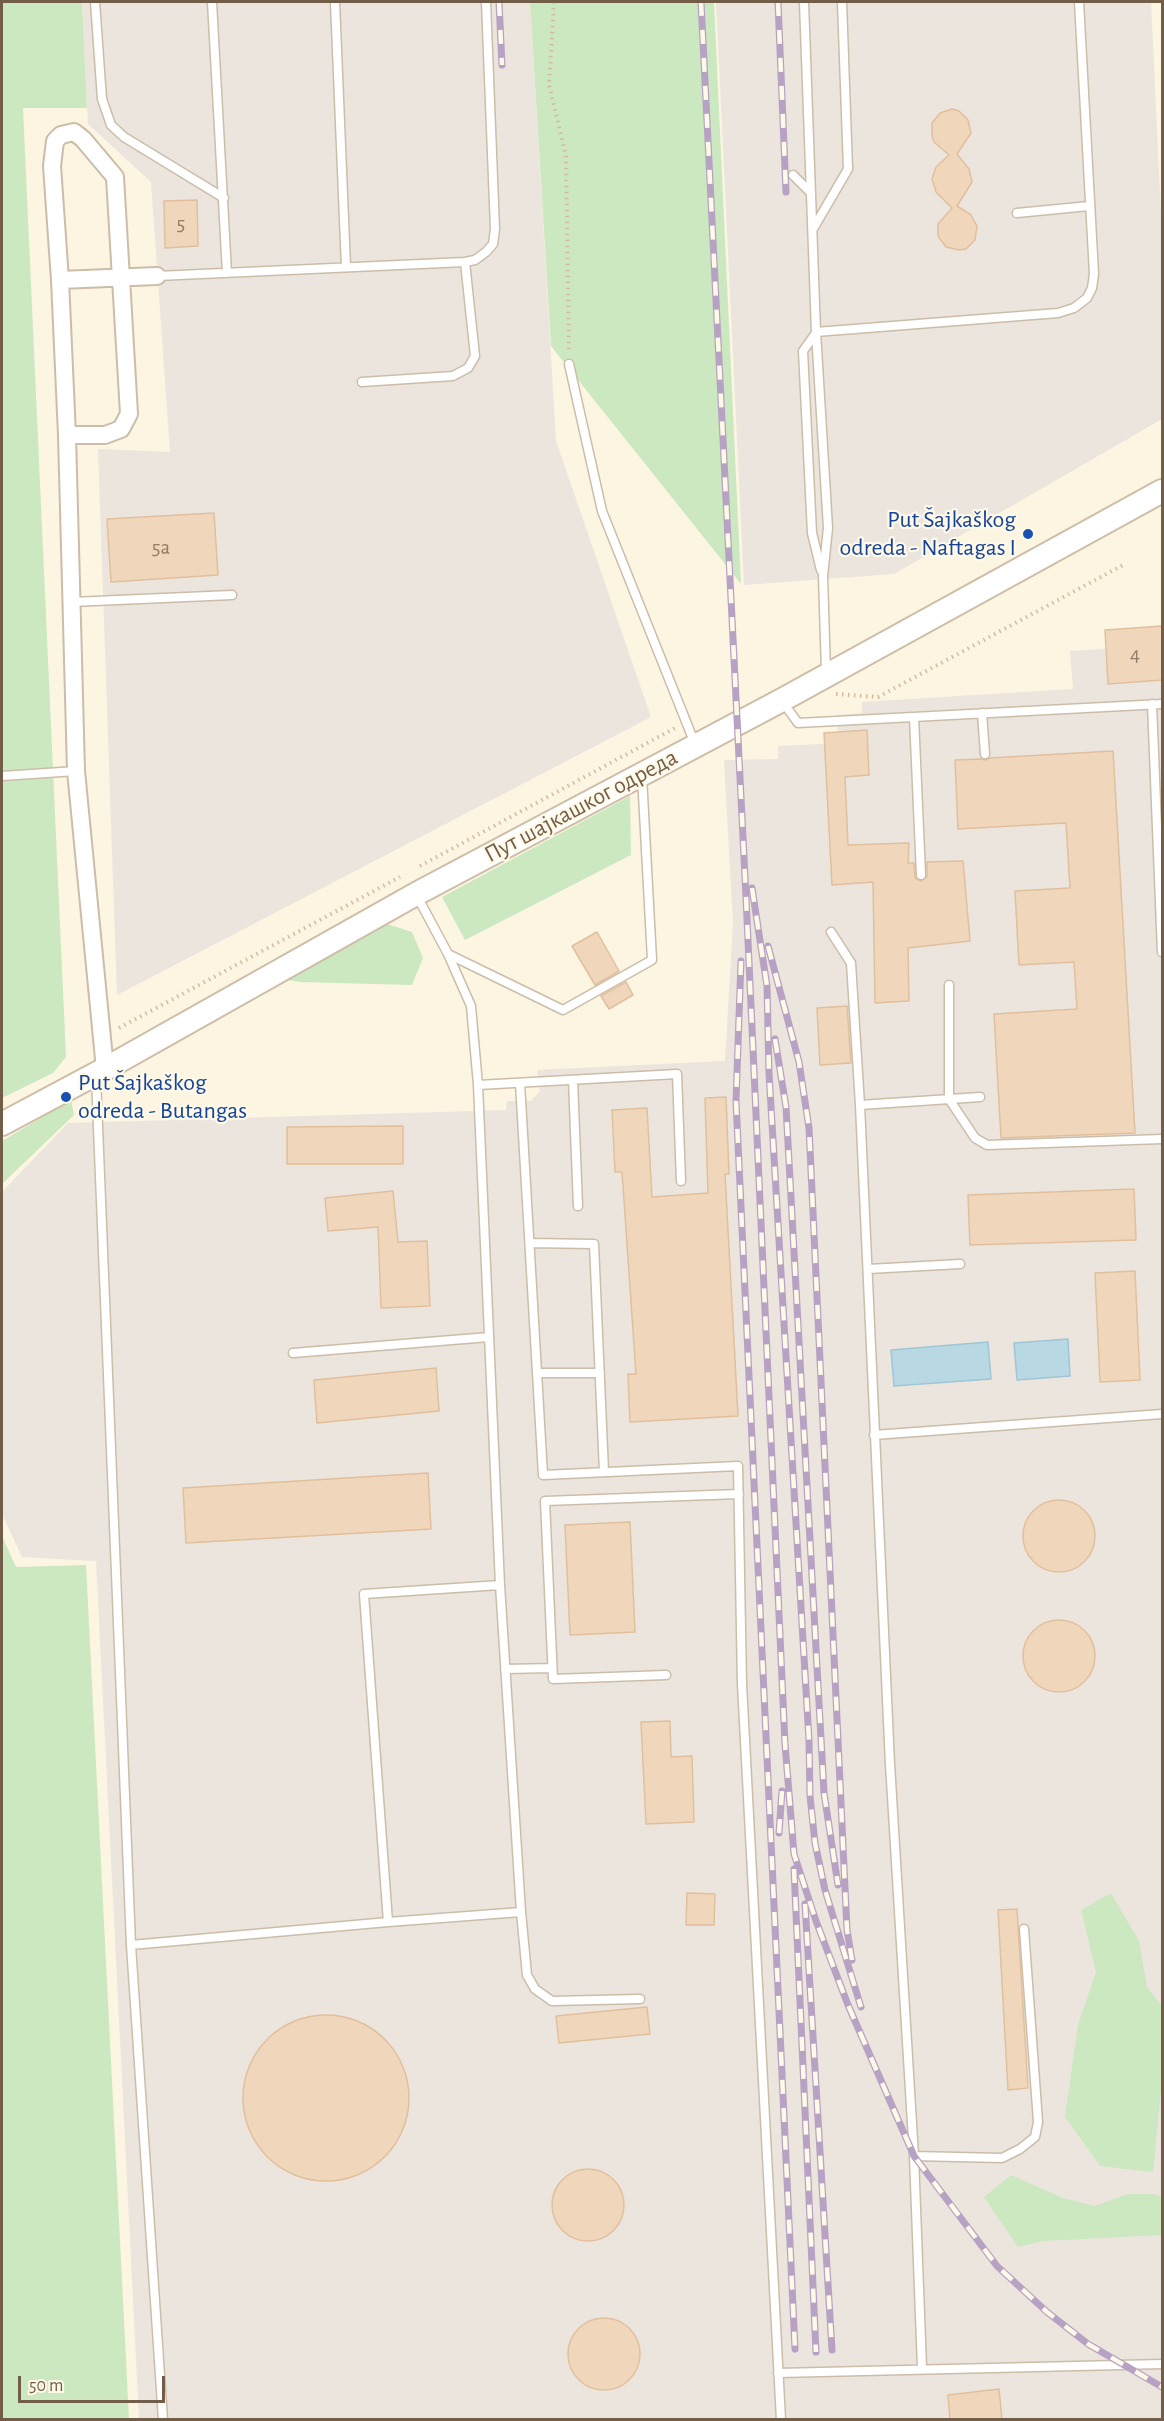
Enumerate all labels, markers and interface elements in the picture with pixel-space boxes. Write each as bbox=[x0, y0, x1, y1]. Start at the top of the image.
house number: 5 bbox=[177, 211, 185, 237]
place label: Put Šajkaškog odreda - Naftagas I bbox=[839, 506, 1016, 562]
marker: Put Šajkaškog odreda - Naftagas I bbox=[1021, 527, 1035, 541]
house number: 5a bbox=[152, 535, 170, 561]
house number: 4 bbox=[1130, 642, 1140, 668]
street label: Пут шајкашког одреда bbox=[479, 743, 683, 869]
place label: Put Šajkaškog odreda - Butangas bbox=[78, 1069, 247, 1125]
marker: Put Šajkaškog odreda - Butangas bbox=[59, 1090, 73, 1104]
scale bar bbox=[21, 2364, 168, 2402]
text: 50 m bbox=[29, 2377, 63, 2395]

